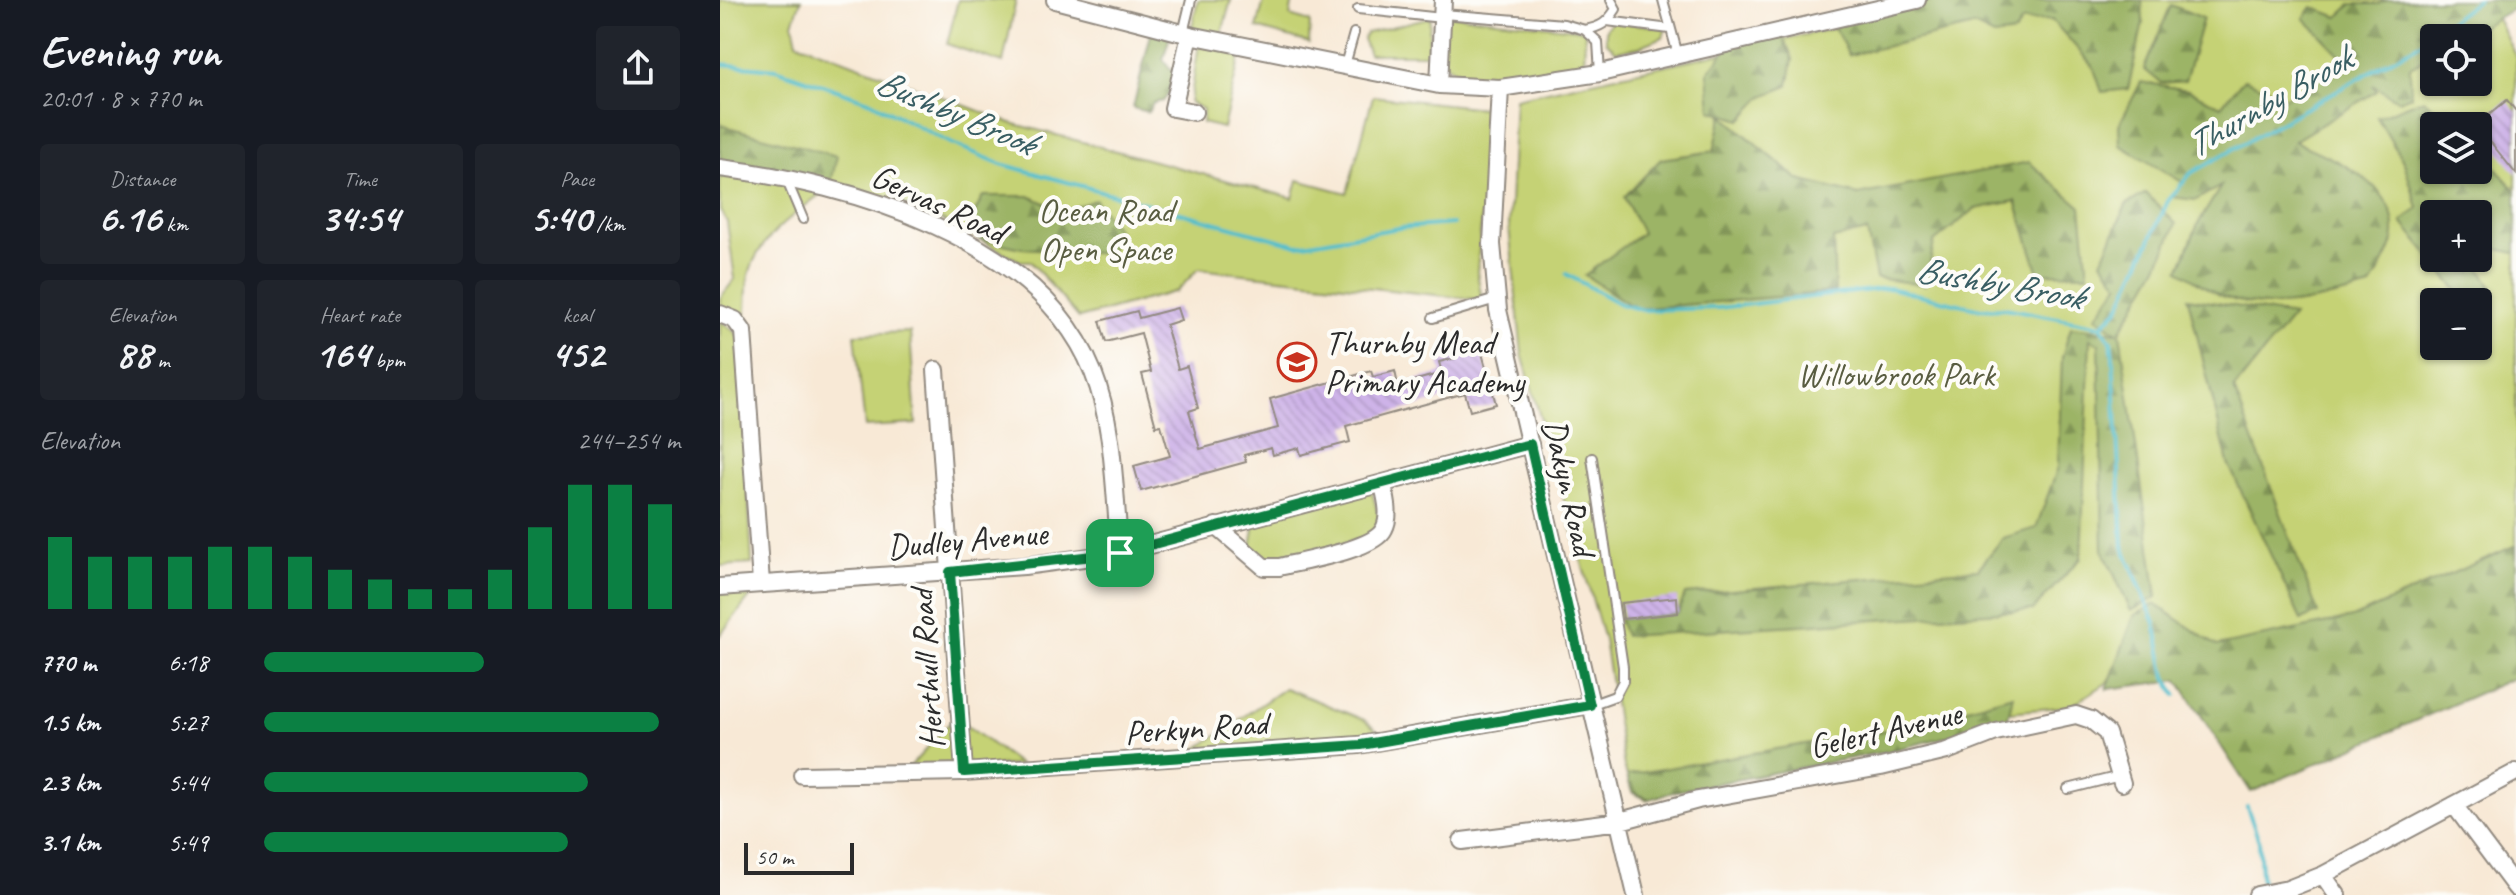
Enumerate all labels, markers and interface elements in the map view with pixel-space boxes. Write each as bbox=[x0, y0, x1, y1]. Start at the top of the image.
text: Evening run bbox=[40, 24, 220, 79]
map controls bbox=[2420, 24, 2492, 360]
button: locate bbox=[2420, 24, 2492, 96]
button: share bbox=[596, 26, 680, 110]
water label: Thurnby Brook bbox=[2178, 33, 2364, 168]
water label: Bushby Brook bbox=[870, 58, 1048, 169]
text: 20:01 · 8 × 770 m bbox=[40, 82, 201, 115]
button: layers bbox=[2420, 112, 2492, 184]
street label: Gervas Road bbox=[865, 154, 1017, 255]
text: Distance bbox=[110, 165, 175, 193]
text: Time bbox=[343, 165, 377, 193]
text: Pace bbox=[560, 165, 594, 193]
park label: Ocean Road Open Space bbox=[1038, 189, 1178, 271]
text: 6.16 bbox=[97, 193, 161, 243]
text: 34:54 bbox=[320, 193, 400, 243]
text: 5:40 bbox=[530, 193, 591, 243]
button: + bbox=[2420, 200, 2492, 272]
text: km bbox=[161, 210, 188, 238]
text: /km bbox=[591, 210, 625, 238]
water label: Bushby Brook bbox=[1913, 246, 2093, 321]
button: − bbox=[2420, 288, 2492, 360]
text: Elevation bbox=[109, 301, 177, 329]
text: Heart rate bbox=[320, 301, 400, 329]
text: kcal bbox=[563, 301, 592, 329]
place label: Thurnby Mead Primary Academy bbox=[1325, 321, 1526, 403]
text: 88 bbox=[116, 329, 152, 379]
text: 164 bbox=[315, 329, 370, 379]
text: 452 bbox=[551, 329, 604, 379]
school or university icon: Thurnby Mead Primary Academy bbox=[1276, 341, 1318, 383]
text: m bbox=[152, 346, 169, 374]
text: bpm bbox=[370, 346, 405, 374]
park label: Willowbrook Park bbox=[1798, 353, 1997, 396]
street label: Dakyn Road bbox=[1533, 415, 1607, 564]
text: Elevation bbox=[40, 424, 120, 457]
text: 244–254 m bbox=[577, 424, 680, 457]
street label: Dudley Avenue bbox=[885, 511, 1051, 568]
pin bbox=[1086, 519, 1154, 587]
icon: arrive bbox=[1098, 531, 1142, 575]
street label: Herthull Road bbox=[899, 583, 954, 750]
text: 770 m bbox=[40, 646, 96, 679]
text: 6:18 bbox=[168, 646, 208, 679]
street label: Gelert Avenue bbox=[1805, 691, 1967, 768]
street label: Perkyn Road bbox=[1123, 701, 1274, 754]
text: 1.5 km bbox=[40, 706, 100, 739]
text: 5:27 bbox=[168, 706, 208, 739]
text: 2.3 km bbox=[40, 766, 100, 799]
text: 5:44 bbox=[168, 766, 208, 799]
text: 3.1 km bbox=[40, 826, 100, 859]
text: 5:49 bbox=[168, 826, 208, 859]
scale bar bbox=[744, 839, 854, 875]
text: 50 m bbox=[756, 843, 793, 871]

